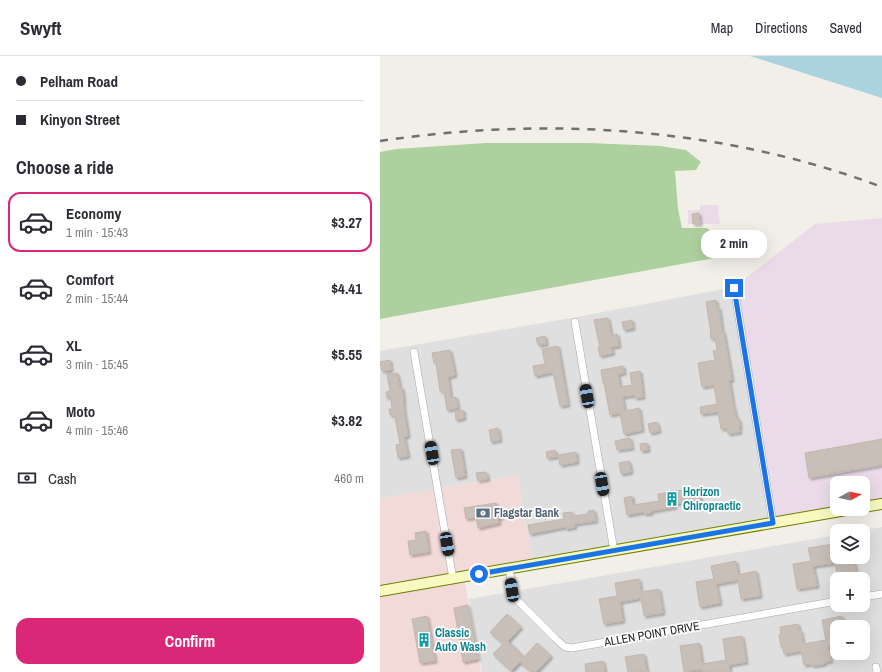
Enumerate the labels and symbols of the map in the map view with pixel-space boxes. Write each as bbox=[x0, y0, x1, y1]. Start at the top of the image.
callout: 2 min bbox=[701, 230, 767, 258]
route end bbox=[725, 279, 743, 297]
car bbox=[579, 383, 595, 409]
car bbox=[424, 440, 440, 466]
car bbox=[594, 471, 610, 497]
north arrow bbox=[830, 476, 870, 516]
place label: Horizon Chiropractic bbox=[683, 484, 741, 514]
building icon: Horizon Chiropractic bbox=[664, 491, 680, 507]
bank icon: Flagstar Bank bbox=[475, 505, 491, 521]
place label: Flagstar Bank bbox=[494, 505, 560, 521]
car bbox=[439, 531, 455, 557]
route start bbox=[470, 565, 488, 583]
car bbox=[504, 577, 520, 603]
street label: ALLEN POINT DRIVE bbox=[602, 618, 701, 650]
place label: Classic Auto Wash bbox=[435, 625, 486, 655]
building icon: Classic Auto Wash bbox=[416, 632, 432, 648]

